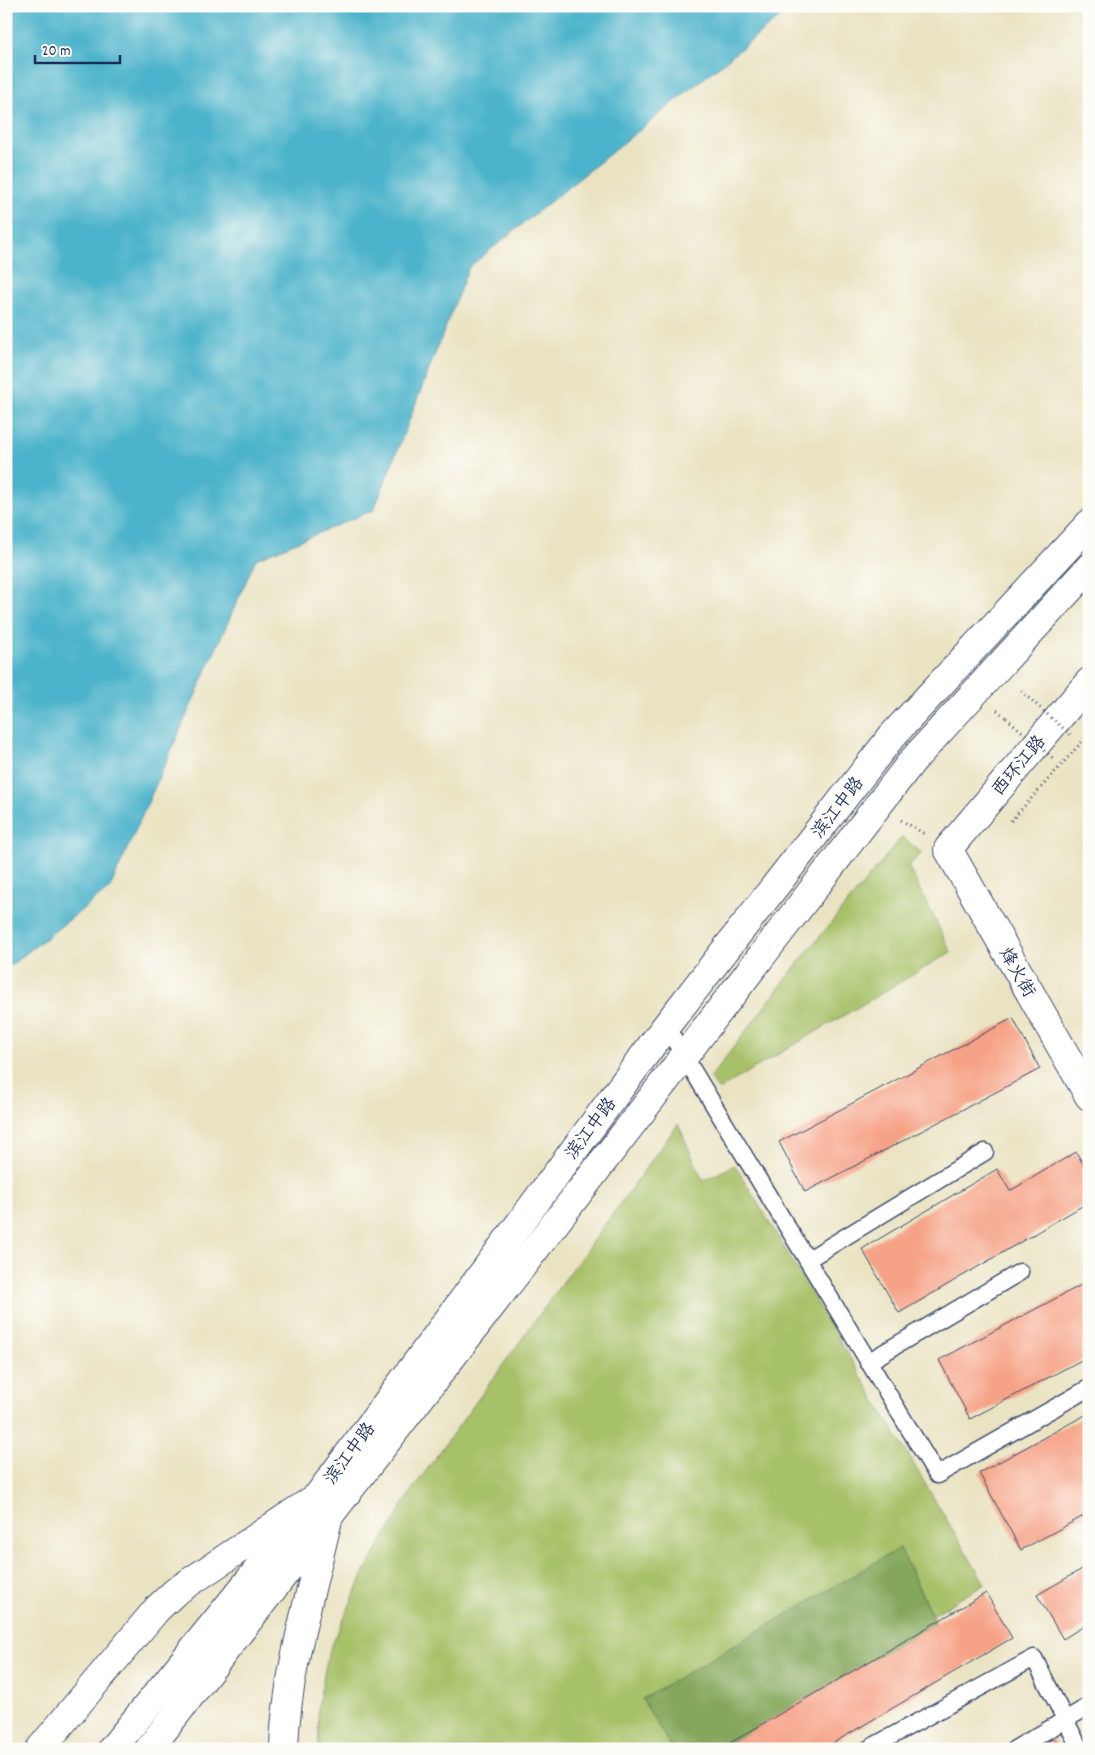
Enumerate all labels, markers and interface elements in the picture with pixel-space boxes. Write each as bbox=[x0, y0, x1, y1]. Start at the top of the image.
scale bar bbox=[35, 32, 120, 64]
text: 20 m bbox=[42, 41, 70, 63]
street label: 西环江路 bbox=[987, 731, 1053, 802]
street label: 滨江中路 bbox=[807, 772, 871, 845]
street label: 烽火街 bbox=[992, 944, 1040, 1003]
street label: 滨江中路 bbox=[560, 1093, 624, 1166]
street label: 滨江中路 bbox=[319, 1418, 383, 1491]

